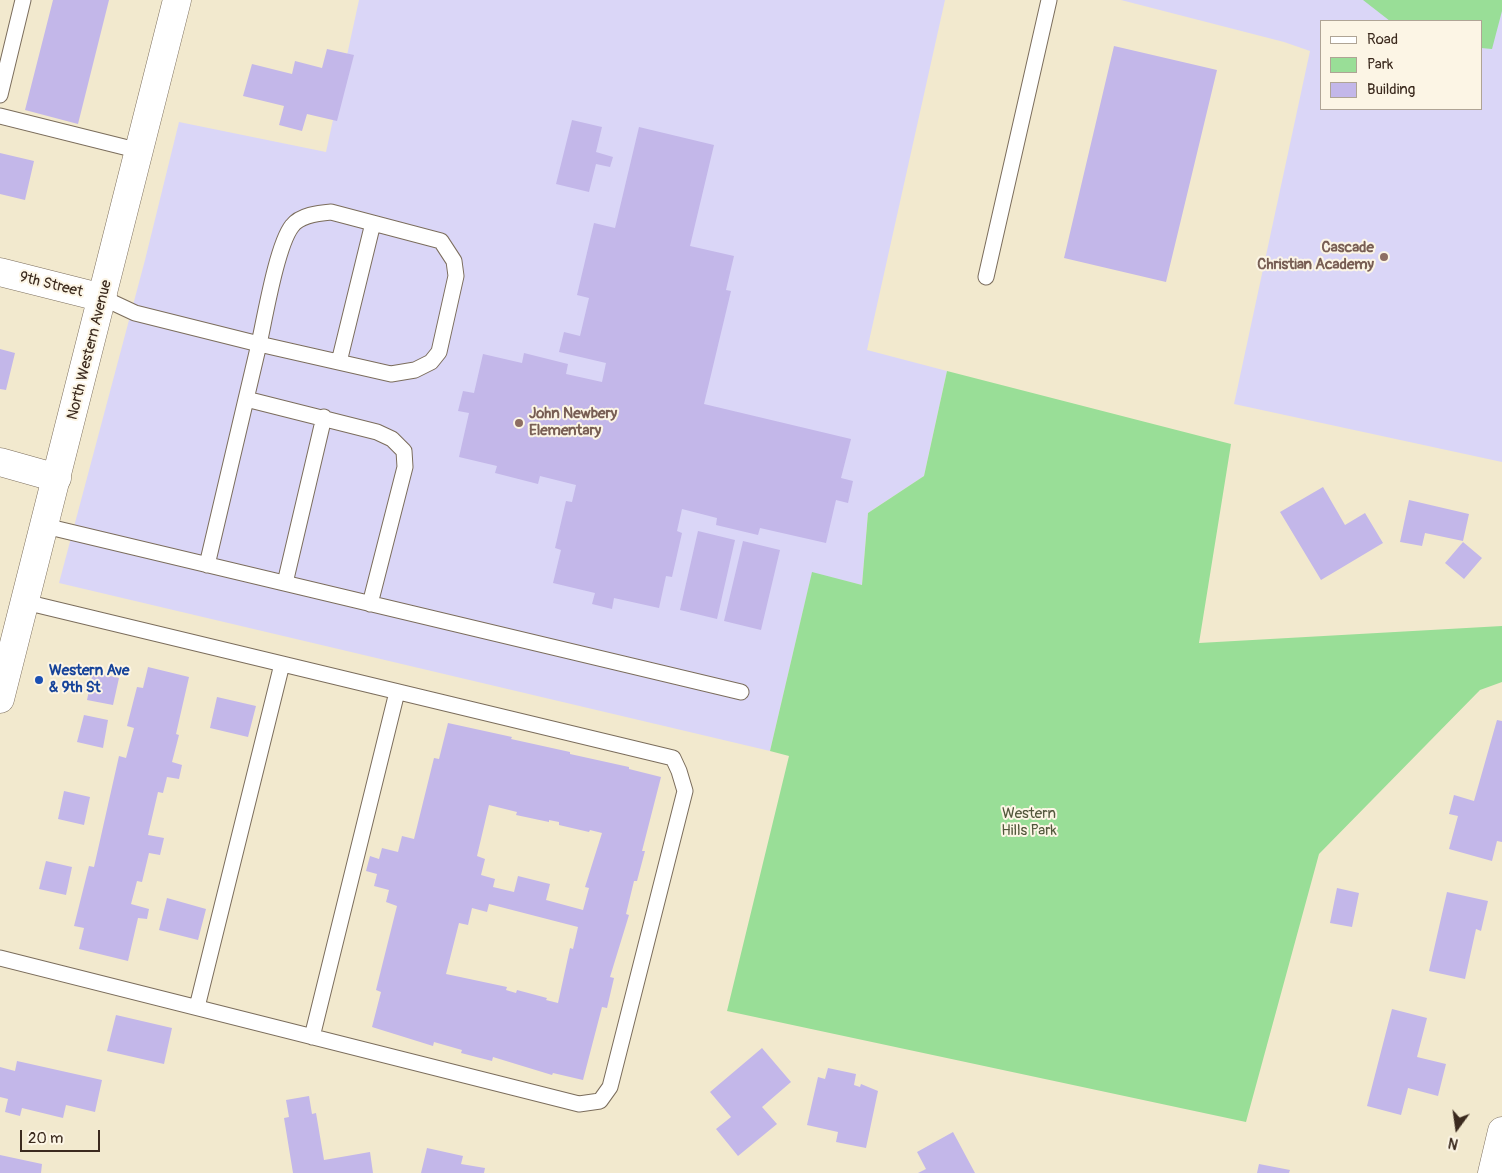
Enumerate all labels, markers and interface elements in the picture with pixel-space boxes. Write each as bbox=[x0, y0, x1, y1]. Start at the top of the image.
legend bbox=[1320, 20, 1482, 110]
text: Road bbox=[1367, 30, 1398, 49]
text: Park bbox=[1367, 55, 1393, 74]
text: Building bbox=[1367, 80, 1415, 99]
place label: Cascade Christian Academy bbox=[1257, 239, 1374, 274]
marker: Cascade Christian Academy bbox=[1378, 251, 1390, 263]
street label: 9th Street bbox=[17, 268, 85, 302]
street label: North Western Avenue bbox=[64, 278, 116, 422]
place label: John Newbery Elementary bbox=[529, 405, 617, 440]
marker: John Newbery Elementary bbox=[513, 417, 525, 429]
place label: Western Ave & 9th St bbox=[49, 662, 129, 697]
marker: Western Ave & 9th St bbox=[33, 674, 45, 686]
park label: Western Hills Park bbox=[1001, 805, 1057, 840]
north arrow bbox=[1432, 1103, 1482, 1153]
scale bar bbox=[22, 1120, 102, 1152]
text: 20 m bbox=[28, 1129, 63, 1148]
text: N bbox=[1447, 1134, 1460, 1152]

